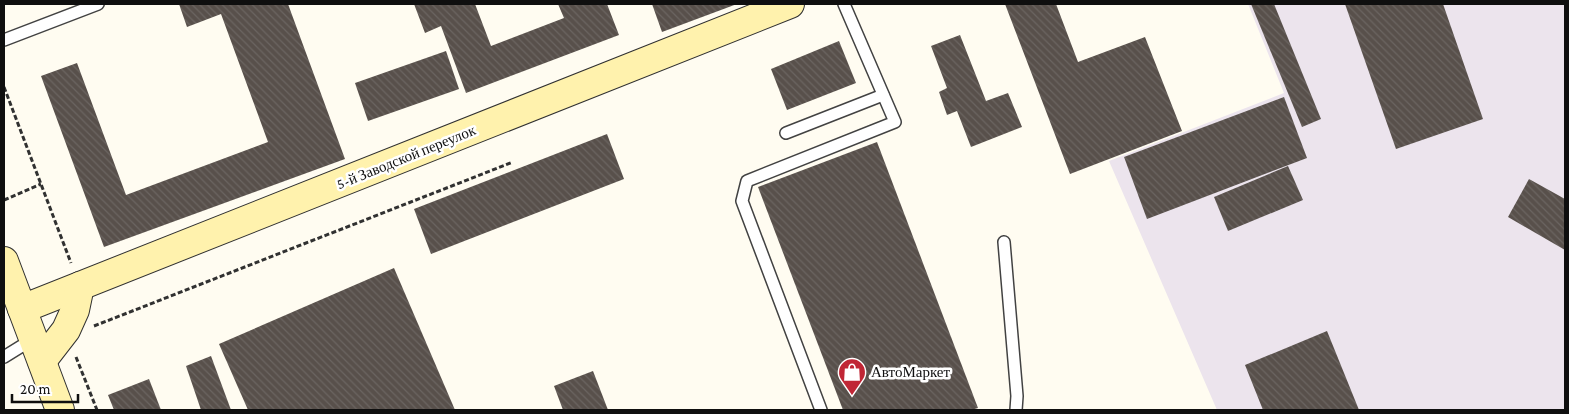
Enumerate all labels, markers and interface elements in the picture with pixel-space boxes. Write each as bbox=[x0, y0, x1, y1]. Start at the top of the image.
street label: 5-й Заводской переулок bbox=[334, 122, 478, 192]
shop icon: АвтоМаркет bbox=[837, 357, 867, 396]
place label: АвтоМаркет bbox=[871, 364, 950, 380]
scale bar bbox=[12, 372, 79, 404]
text: 20 m bbox=[20, 381, 51, 397]

